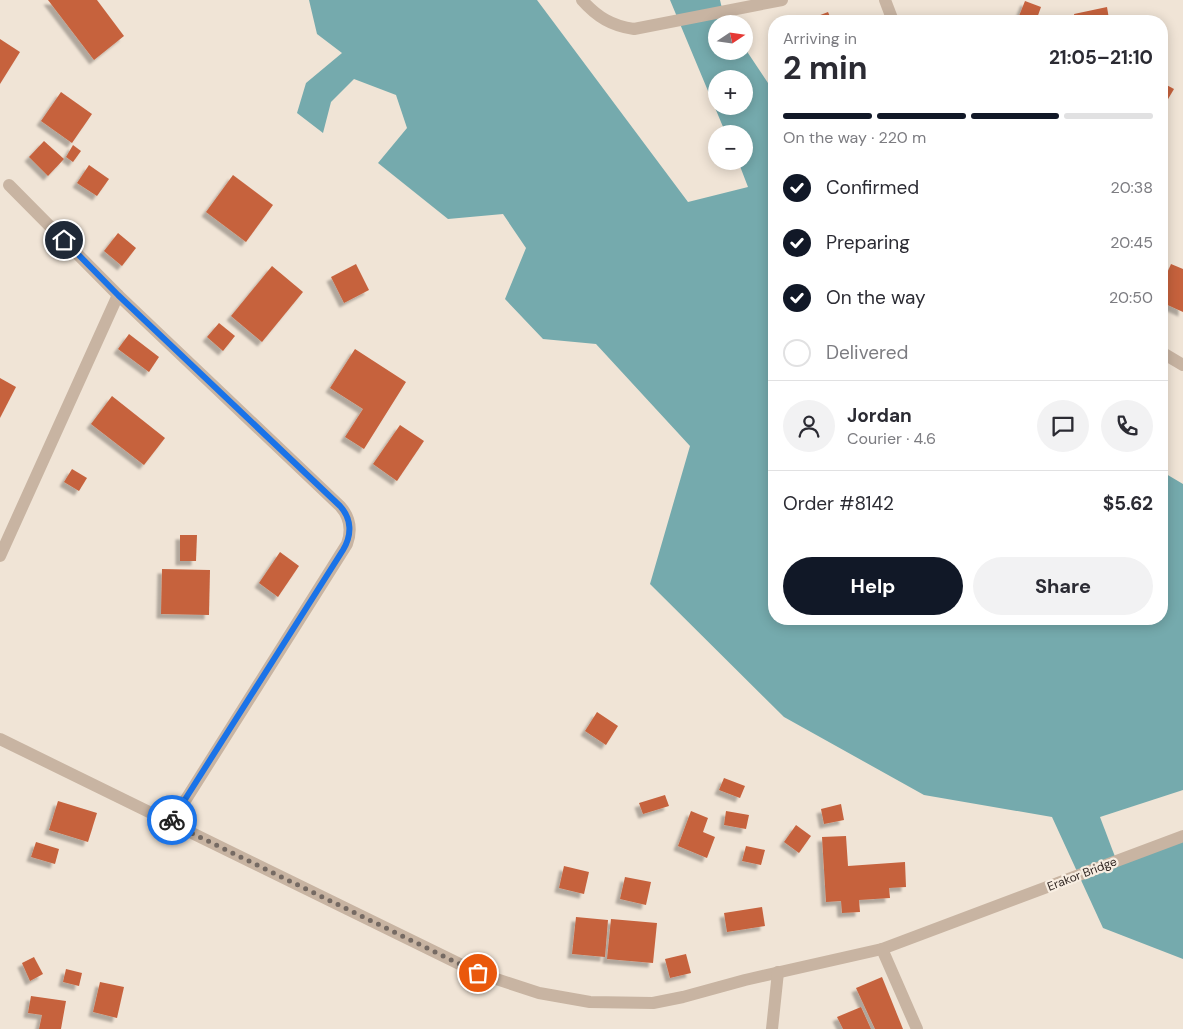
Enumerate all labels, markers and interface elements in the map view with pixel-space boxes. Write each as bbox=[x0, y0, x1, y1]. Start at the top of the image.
north arrow bbox=[708, 15, 752, 60]
map controls bbox=[708, 15, 753, 170]
text: Arriving in bbox=[783, 28, 857, 49]
text: 21:05–21:10 bbox=[1049, 45, 1153, 70]
text: 2 min bbox=[783, 47, 868, 89]
button: + bbox=[708, 70, 753, 115]
button: − bbox=[708, 125, 753, 170]
text: On the way · 220 m bbox=[783, 127, 926, 148]
icon: check bbox=[783, 174, 811, 202]
text: Confirmed bbox=[826, 175, 919, 200]
text: 20:38 bbox=[1111, 177, 1153, 198]
pin bbox=[43, 219, 85, 261]
icon: home bbox=[50, 226, 78, 254]
icon: check bbox=[783, 229, 811, 257]
text: Preparing bbox=[826, 230, 910, 255]
text: 20:45 bbox=[1110, 232, 1153, 253]
icon: check bbox=[783, 284, 811, 312]
text: On the way bbox=[826, 285, 926, 310]
text: 20:50 bbox=[1109, 287, 1153, 308]
text: Delivered bbox=[826, 340, 908, 365]
button: person bbox=[783, 400, 835, 452]
button: chat bbox=[1037, 400, 1089, 452]
button: phone bbox=[1101, 400, 1153, 452]
text: Jordan bbox=[847, 403, 912, 428]
text: Courier · 4.6 bbox=[847, 428, 936, 449]
text: Order #8142 bbox=[783, 491, 894, 516]
text: $5.62 bbox=[1103, 491, 1153, 516]
button: Help bbox=[783, 557, 963, 615]
button: Share bbox=[973, 557, 1153, 615]
courier bbox=[147, 795, 197, 845]
icon: bike bbox=[158, 806, 186, 834]
street label: Erakor Bridge bbox=[1045, 853, 1119, 895]
pin bbox=[457, 952, 499, 994]
icon: bag bbox=[464, 959, 492, 987]

